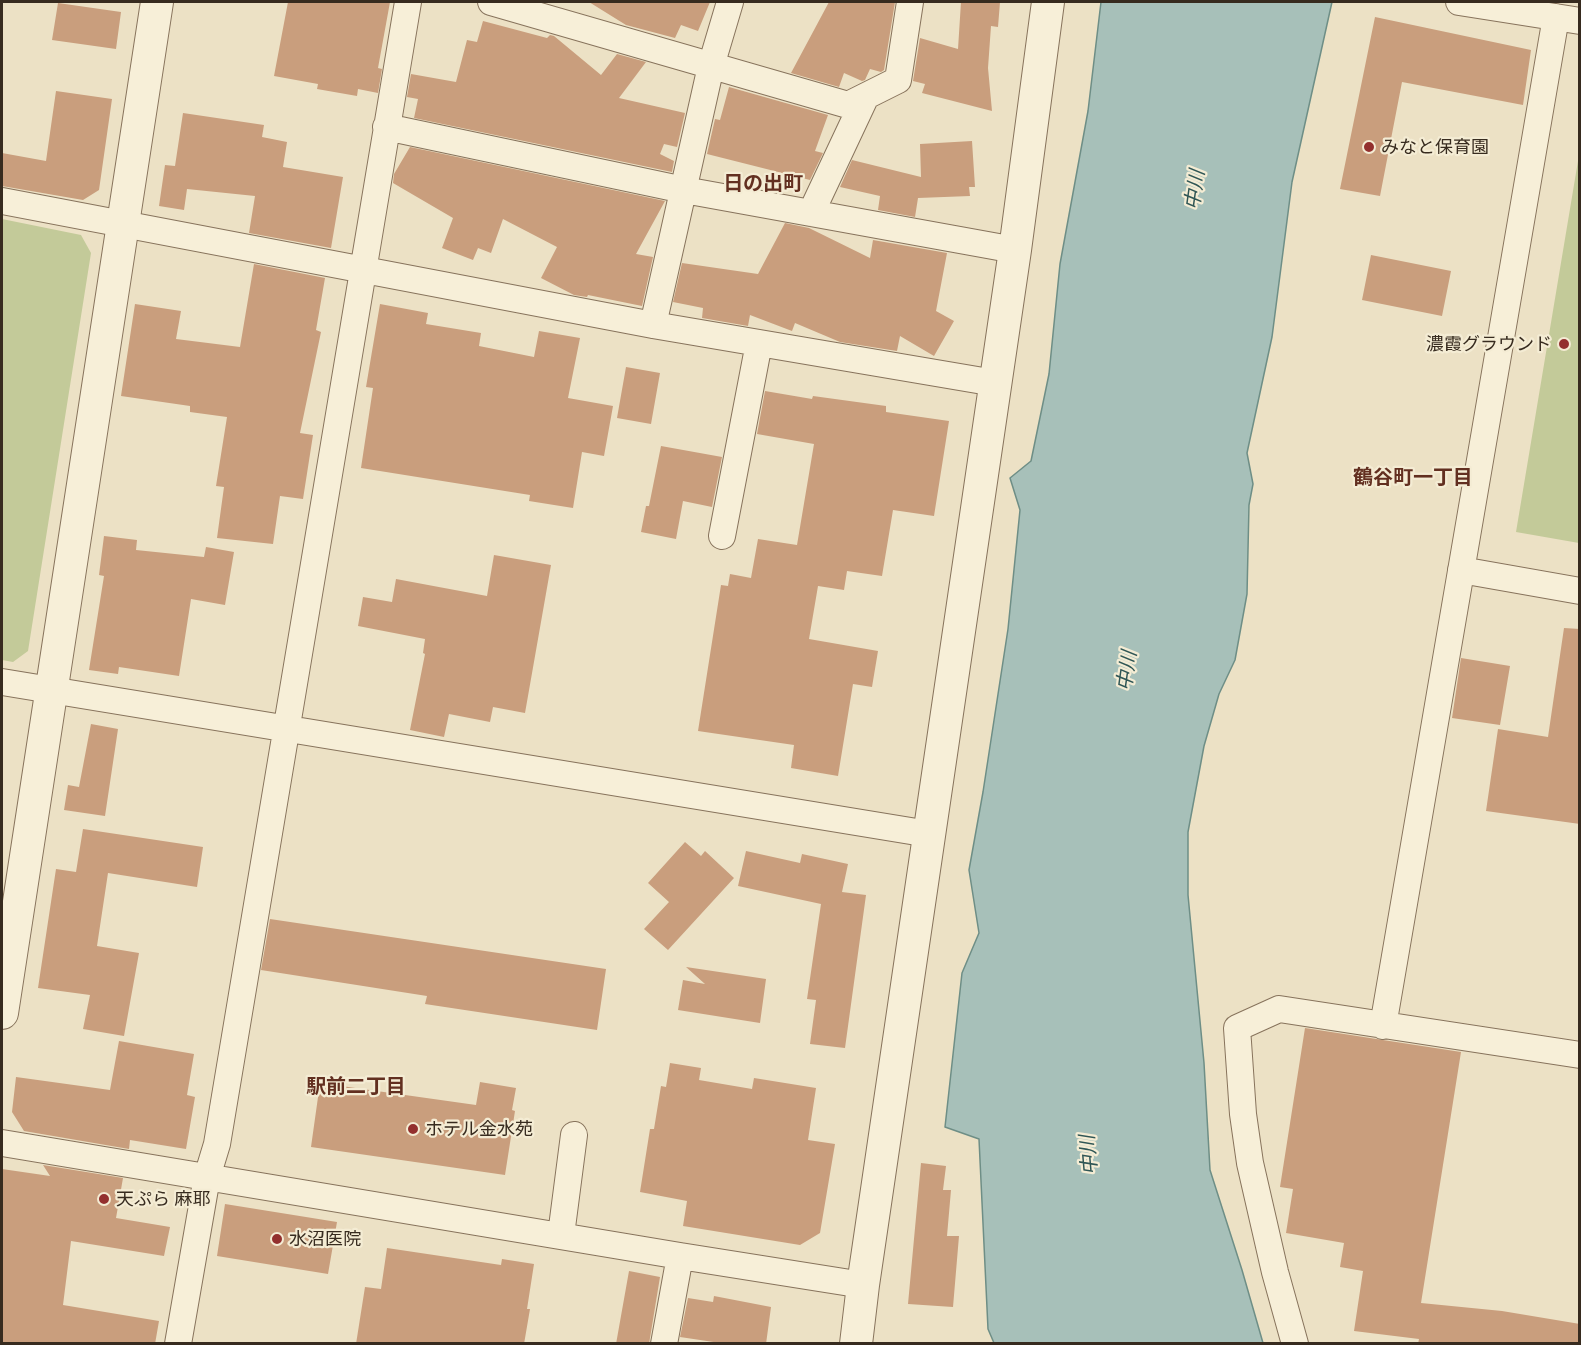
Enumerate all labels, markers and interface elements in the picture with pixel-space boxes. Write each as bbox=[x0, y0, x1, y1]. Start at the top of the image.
place label: みなと保育園 bbox=[1381, 136, 1489, 158]
marker: みなと保育園 bbox=[1362, 140, 1376, 154]
water label: 中川 bbox=[1180, 169, 1210, 211]
district label: 日の出町 bbox=[723, 172, 803, 196]
place label: 濃霞グラウンド bbox=[1426, 333, 1552, 355]
marker: 濃霞グラウンド bbox=[1557, 337, 1571, 351]
district label: 鶴谷町一丁目 bbox=[1353, 466, 1473, 490]
water label: 中川 bbox=[1112, 650, 1142, 692]
district label: 駅前二丁目 bbox=[306, 1075, 406, 1099]
place label: ホテル金水苑 bbox=[425, 1118, 533, 1140]
marker: ホテル金水苑 bbox=[406, 1122, 420, 1136]
water label: 中川 bbox=[1075, 1134, 1103, 1176]
place label: 天ぷら 麻耶 bbox=[116, 1188, 210, 1210]
marker: 天ぷら 麻耶 bbox=[97, 1192, 111, 1206]
place label: 水沼医院 bbox=[289, 1228, 361, 1250]
marker: 水沼医院 bbox=[270, 1232, 284, 1246]

